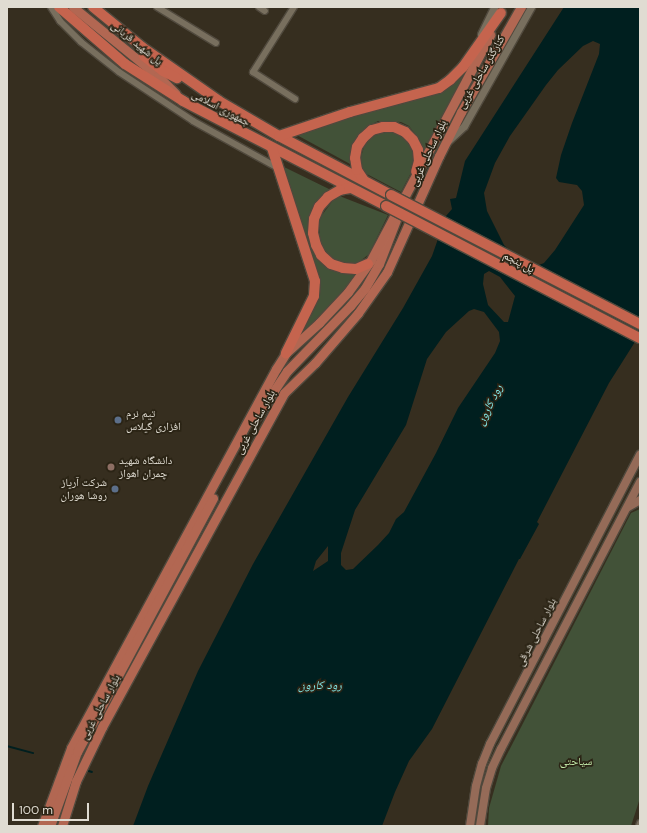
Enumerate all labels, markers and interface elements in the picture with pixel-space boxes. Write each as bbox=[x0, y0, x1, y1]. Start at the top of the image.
street label: پل شهید قربانی bbox=[109, 18, 165, 68]
street label: کنارگذر ساحلی غربی bbox=[455, 33, 507, 111]
street label: جمهوری اسلامی bbox=[190, 87, 252, 129]
street label: بلوار ساحلی غربی bbox=[407, 118, 449, 188]
street label: پل پنجم bbox=[501, 248, 537, 276]
water label: رود کارون bbox=[474, 382, 506, 428]
street label: بلوار ساحلی غربی bbox=[232, 388, 278, 456]
place label: تیم نرم افزاری گیلاس bbox=[126, 407, 181, 433]
marker: تیم نرم افزاری گیلاس bbox=[113, 415, 123, 425]
place label: دانشگاه شهید چمران اهواز bbox=[119, 454, 172, 480]
marker: دانشگاه شهید چمران اهواز bbox=[106, 462, 116, 472]
place label: شرکت آریاز روشا هوران bbox=[61, 476, 107, 502]
marker: شرکت آریاز روشا هوران bbox=[110, 484, 120, 494]
street label: بلوار ساحلی شرقی bbox=[513, 596, 559, 668]
street label: بلوار ساحلی غربی bbox=[77, 672, 123, 742]
water label: رود کارون bbox=[298, 679, 342, 693]
park label: سیاحتی bbox=[560, 754, 592, 768]
scale bar bbox=[14, 795, 91, 821]
text: 100 m bbox=[19, 802, 53, 818]

